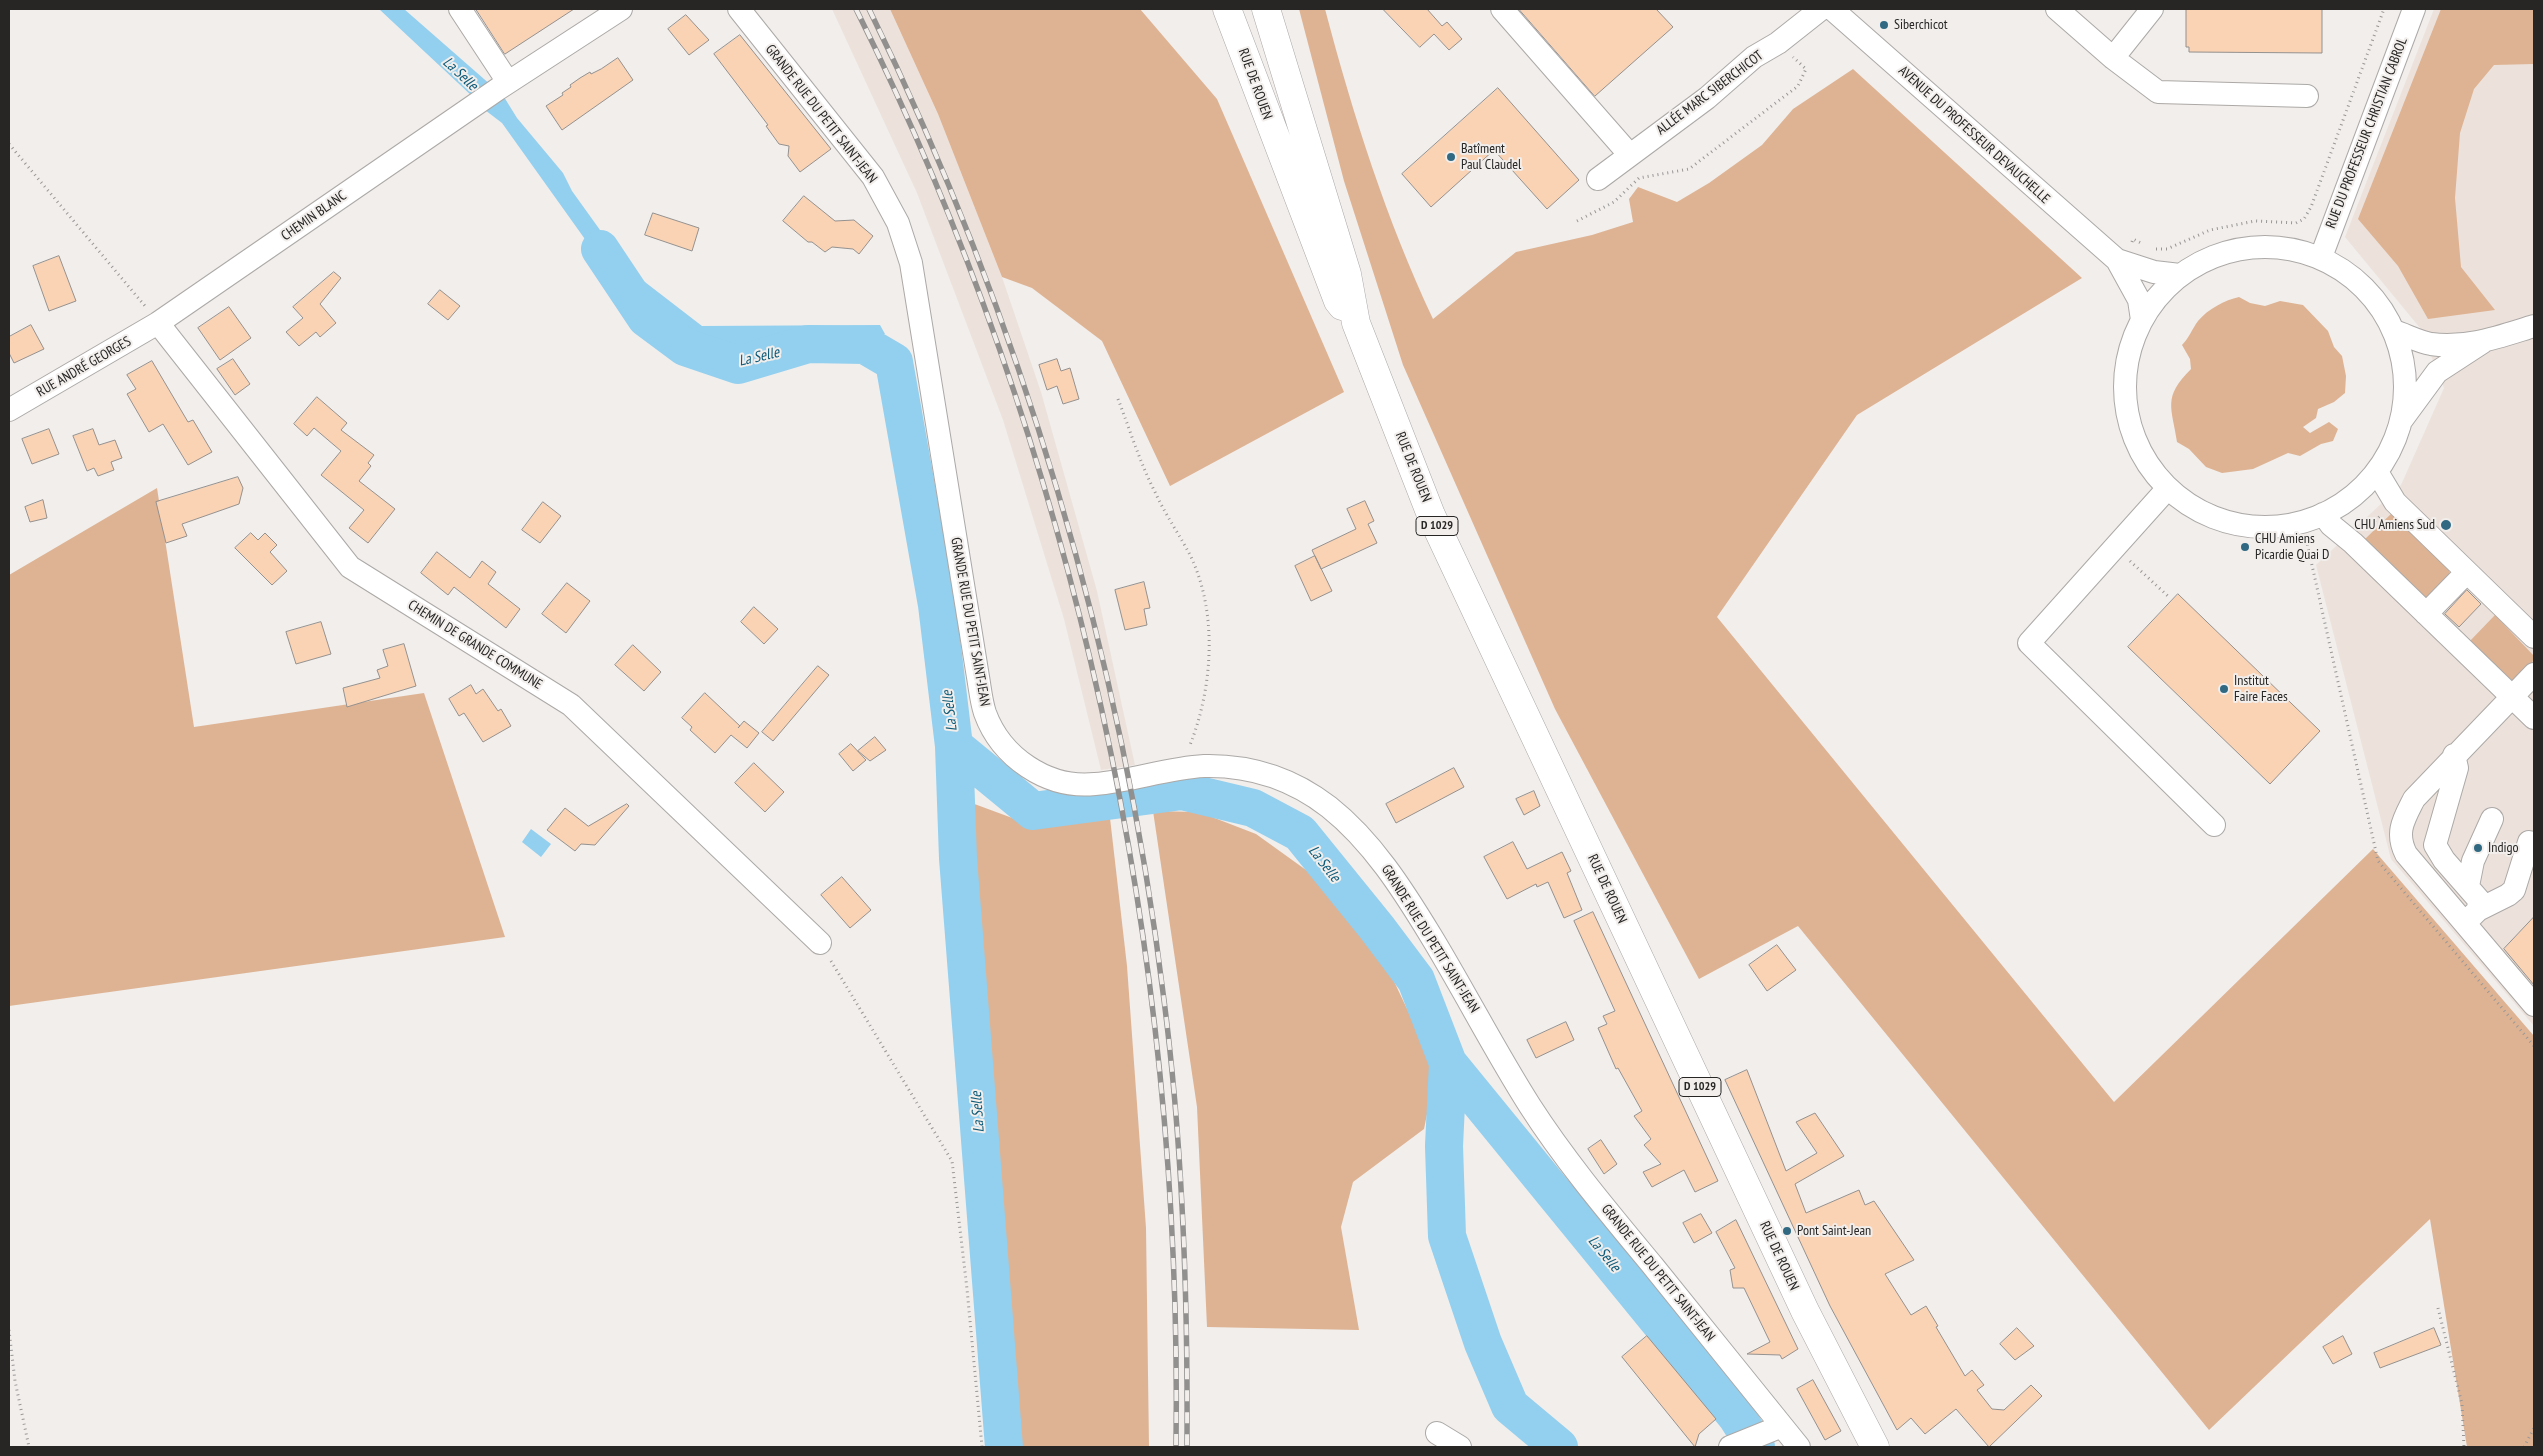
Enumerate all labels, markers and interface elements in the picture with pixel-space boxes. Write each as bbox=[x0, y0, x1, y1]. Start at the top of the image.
place label: Siberchicot bbox=[1894, 17, 1948, 33]
marker: Siberchicot bbox=[1878, 19, 1890, 31]
street label: RUE DU PROFESSEUR CHRISTIAN CABROL bbox=[2323, 35, 2411, 231]
street label: GRANDE RUE DU PETIT SAINT-JEAN bbox=[762, 41, 880, 187]
street label: RUE DE ROUEN bbox=[1234, 46, 1276, 122]
street label: ALLÉE MARC SIBERCHICOT bbox=[1653, 47, 1767, 139]
water label: La Selle bbox=[439, 53, 481, 95]
street label: AVENUE DU PROFESSEUR DEVAUCHELLE bbox=[1895, 63, 2053, 207]
place label: Batîment Paul Claudel bbox=[1461, 141, 1521, 174]
marker: Batîment Paul Claudel bbox=[1445, 151, 1457, 163]
street label: CHEMIN BLANC bbox=[278, 187, 350, 245]
street label: RUE ANDRÉ GEORGES bbox=[34, 333, 134, 401]
water label: La Selle bbox=[737, 344, 781, 370]
street label: RUE DE ROUEN bbox=[1391, 429, 1435, 505]
road number: D 1029 bbox=[1416, 516, 1458, 536]
place label: CHU Amiens Sud bbox=[2354, 517, 2435, 533]
marker: CHU Amiens Sud bbox=[2439, 518, 2453, 532]
place label: CHU Amiens Picardie Quai D bbox=[2255, 531, 2329, 564]
street label: GRANDE RUE DU PETIT SAINT-JEAN bbox=[947, 536, 993, 708]
marker: CHU Amiens Picardie Quai D bbox=[2239, 541, 2251, 553]
street label: CHEMIN DE GRANDE COMMUNE bbox=[405, 597, 545, 693]
place label: Institut Faire Faces bbox=[2234, 673, 2288, 706]
marker: Institut Faire Faces bbox=[2218, 683, 2230, 695]
water label: La Selle bbox=[939, 690, 961, 732]
place label: Indigo bbox=[2488, 840, 2519, 856]
water label: La Selle bbox=[1304, 842, 1344, 886]
marker: Indigo bbox=[2472, 842, 2484, 854]
street label: RUE DE ROUEN bbox=[1584, 852, 1630, 926]
street label: GRANDE RUE DU PETIT SAINT-JEAN bbox=[1377, 862, 1483, 1016]
road number: D 1029 bbox=[1679, 1078, 1721, 1096]
water label: La Selle bbox=[968, 1091, 988, 1133]
street label: GRANDE RUE DU PETIT SAINT-JEAN bbox=[1598, 1201, 1718, 1345]
street label: RUE DE ROUEN bbox=[1756, 1219, 1802, 1293]
place label: Pont Saint-Jean bbox=[1797, 1223, 1871, 1239]
marker: Pont Saint-Jean bbox=[1781, 1225, 1793, 1237]
water label: La Selle bbox=[1584, 1232, 1624, 1276]

